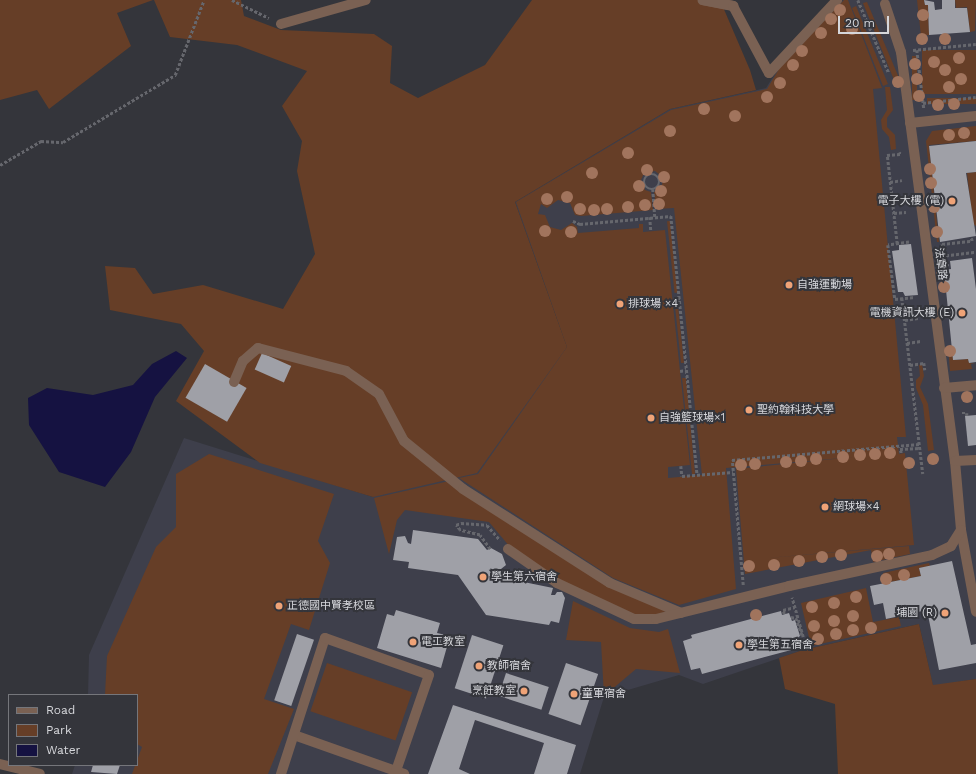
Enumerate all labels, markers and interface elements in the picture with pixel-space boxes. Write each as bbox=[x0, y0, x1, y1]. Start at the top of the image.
scale bar bbox=[840, 8, 891, 34]
text: 20 m bbox=[845, 16, 875, 30]
place label: 電子大樓 (電) bbox=[878, 194, 944, 208]
marker: 電子大樓 (電) bbox=[947, 196, 957, 206]
street label: 法章路 bbox=[931, 247, 949, 281]
place label: 自強運動場 bbox=[797, 278, 852, 292]
marker: 自強運動場 bbox=[784, 280, 794, 290]
place label: 排球場 ×4 bbox=[628, 297, 678, 311]
marker: 排球場 ×4 bbox=[615, 299, 625, 309]
place label: 電機資訊大樓 (E) bbox=[870, 306, 954, 320]
marker: 電機資訊大樓 (E) bbox=[957, 308, 967, 318]
place label: 聖約翰科技大學 bbox=[757, 403, 834, 417]
marker: 聖約翰科技大學 bbox=[744, 405, 754, 415]
place label: 自強籃球場×1 bbox=[659, 411, 725, 425]
marker: 自強籃球場×1 bbox=[646, 413, 656, 423]
place label: 網球場×4 bbox=[833, 500, 879, 514]
marker: 網球場×4 bbox=[820, 502, 830, 512]
place label: 學生第六宿舍 bbox=[491, 570, 557, 584]
marker: 學生第六宿舍 bbox=[478, 572, 488, 582]
place label: 正德國中賢孝校區 bbox=[287, 599, 375, 613]
marker: 正德國中賢孝校區 bbox=[274, 601, 284, 611]
place label: 埔園 (R) bbox=[897, 606, 937, 620]
marker: 埔園 (R) bbox=[940, 608, 950, 618]
place label: 電工教室 bbox=[421, 635, 465, 649]
marker: 電工教室 bbox=[408, 637, 418, 647]
place label: 學生第五宿舍 bbox=[747, 638, 813, 652]
marker: 學生第五宿舍 bbox=[734, 640, 744, 650]
place label: 教師宿舍 bbox=[487, 659, 531, 673]
marker: 教師宿舍 bbox=[474, 661, 484, 671]
place label: 烹飪教室 bbox=[472, 684, 516, 698]
marker: 烹飪教室 bbox=[519, 686, 529, 696]
place label: 童軍宿舍 bbox=[582, 687, 626, 701]
marker: 童軍宿舍 bbox=[569, 689, 579, 699]
legend bbox=[8, 694, 138, 766]
text: Road bbox=[46, 703, 75, 717]
text: Park bbox=[46, 723, 72, 737]
text: Water bbox=[46, 743, 80, 757]

